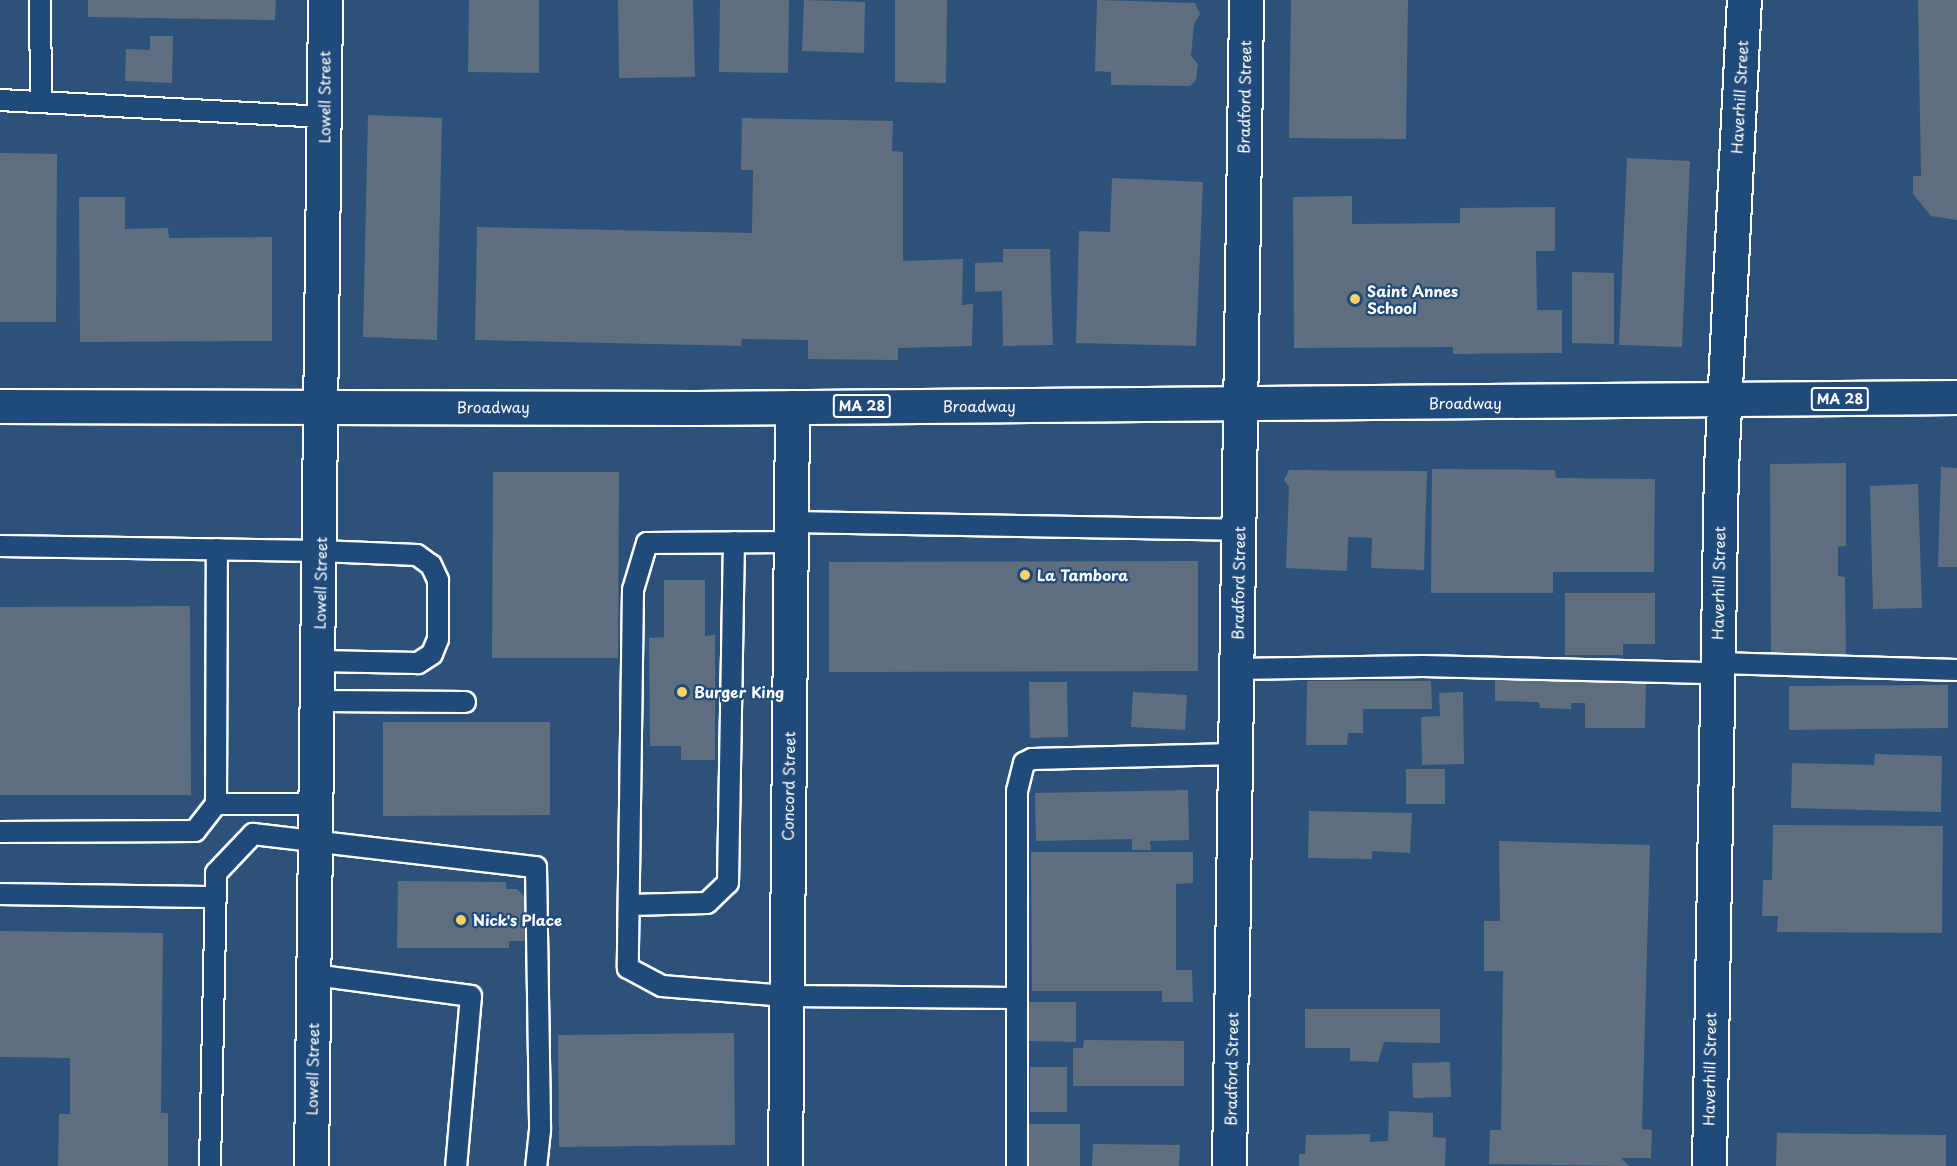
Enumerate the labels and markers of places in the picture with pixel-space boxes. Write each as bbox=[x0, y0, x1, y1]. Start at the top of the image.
place label: Saint Annes School bbox=[1367, 281, 1459, 316]
marker: Saint Annes School bbox=[1348, 292, 1362, 306]
place label: La Tambora bbox=[1037, 566, 1128, 584]
marker: La Tambora bbox=[1018, 568, 1032, 582]
place label: Burger King bbox=[694, 683, 784, 701]
marker: Burger King bbox=[675, 685, 689, 699]
place label: Nick's Place bbox=[473, 911, 563, 929]
marker: Nick's Place bbox=[454, 913, 468, 927]

